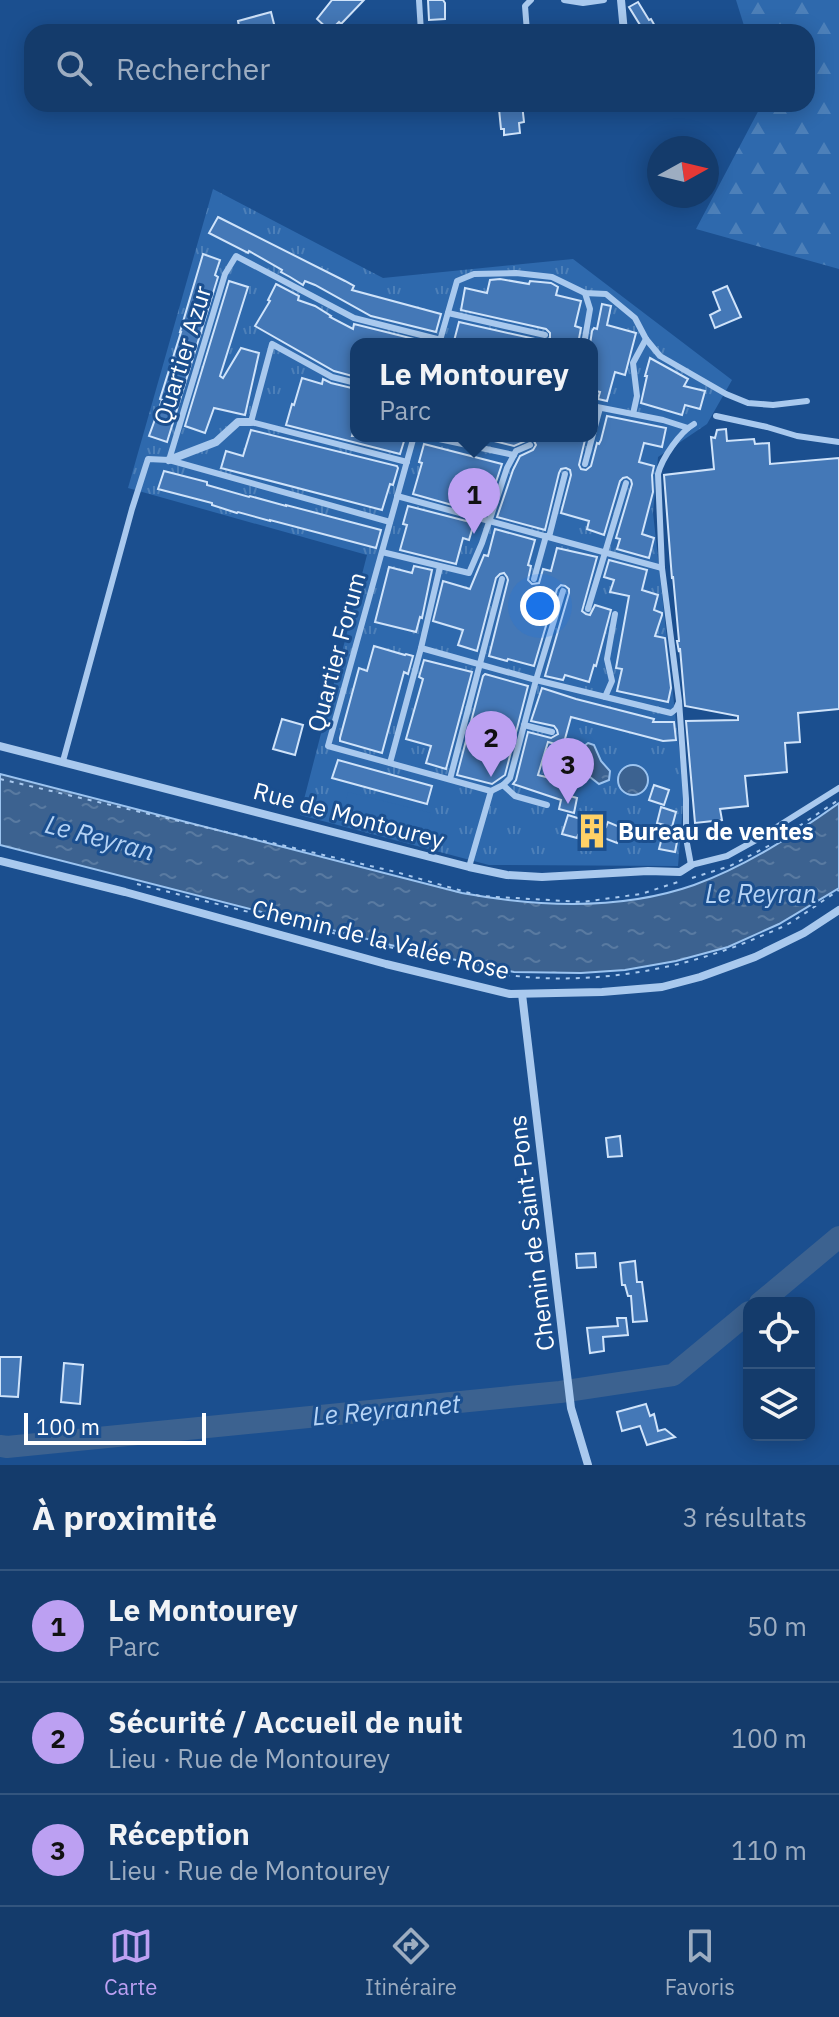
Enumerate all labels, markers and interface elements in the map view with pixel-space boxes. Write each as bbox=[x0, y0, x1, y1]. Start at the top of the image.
search box bbox=[24, 24, 815, 112]
icon: search bbox=[52, 46, 96, 90]
text: Rechercher bbox=[116, 49, 270, 88]
north arrow bbox=[647, 136, 719, 208]
street label: Quartier Azur bbox=[146, 281, 218, 428]
popup bbox=[350, 338, 598, 442]
text: Le Montourey bbox=[379, 354, 569, 393]
text: Parc bbox=[379, 393, 431, 427]
pin: 1 bbox=[448, 468, 500, 534]
street label: Quartier Forum bbox=[299, 569, 373, 735]
your location bbox=[520, 586, 560, 626]
pin: 2 bbox=[465, 711, 517, 777]
pin: 3 bbox=[542, 738, 594, 804]
street label: Rue de Montourey bbox=[250, 774, 448, 856]
water label: Le Reyran bbox=[42, 806, 158, 868]
building icon: Bureau de ventes bbox=[573, 812, 611, 850]
place label: Bureau de ventes bbox=[618, 815, 814, 847]
water label: Le Reyran bbox=[705, 876, 817, 910]
street label: Chemin de la Valée Rose bbox=[249, 892, 513, 986]
street label: Chemin de Saint-Pons bbox=[501, 1113, 561, 1353]
map controls bbox=[743, 1297, 815, 1441]
button: locate bbox=[743, 1297, 815, 1369]
button: layers bbox=[743, 1369, 815, 1441]
water label: Le Reyrannet bbox=[311, 1386, 462, 1432]
scale bar bbox=[24, 1409, 206, 1445]
text: 100 m bbox=[36, 1412, 100, 1441]
text: À proximité bbox=[32, 1495, 217, 1539]
text: 3 résultats bbox=[682, 1500, 807, 1534]
text: Le Montourey bbox=[108, 1590, 298, 1629]
text: 1 bbox=[50, 1609, 66, 1643]
text: 50 m bbox=[747, 1609, 807, 1643]
text: Parc bbox=[108, 1629, 160, 1663]
text: Sécurité / Accueil de nuit bbox=[108, 1702, 463, 1741]
text: 2 bbox=[50, 1721, 66, 1755]
text: 100 m bbox=[731, 1721, 807, 1755]
text: Lieu · Rue de Montourey bbox=[108, 1741, 390, 1775]
text: Réception bbox=[108, 1814, 250, 1853]
text: 3 bbox=[50, 1833, 66, 1867]
text: 110 m bbox=[731, 1833, 807, 1867]
text: Lieu · Rue de Montourey bbox=[108, 1853, 390, 1887]
tab: Carte bbox=[104, 1924, 157, 2001]
tab: Itinéraire bbox=[365, 1924, 457, 2001]
tab: Favoris bbox=[665, 1924, 735, 2001]

